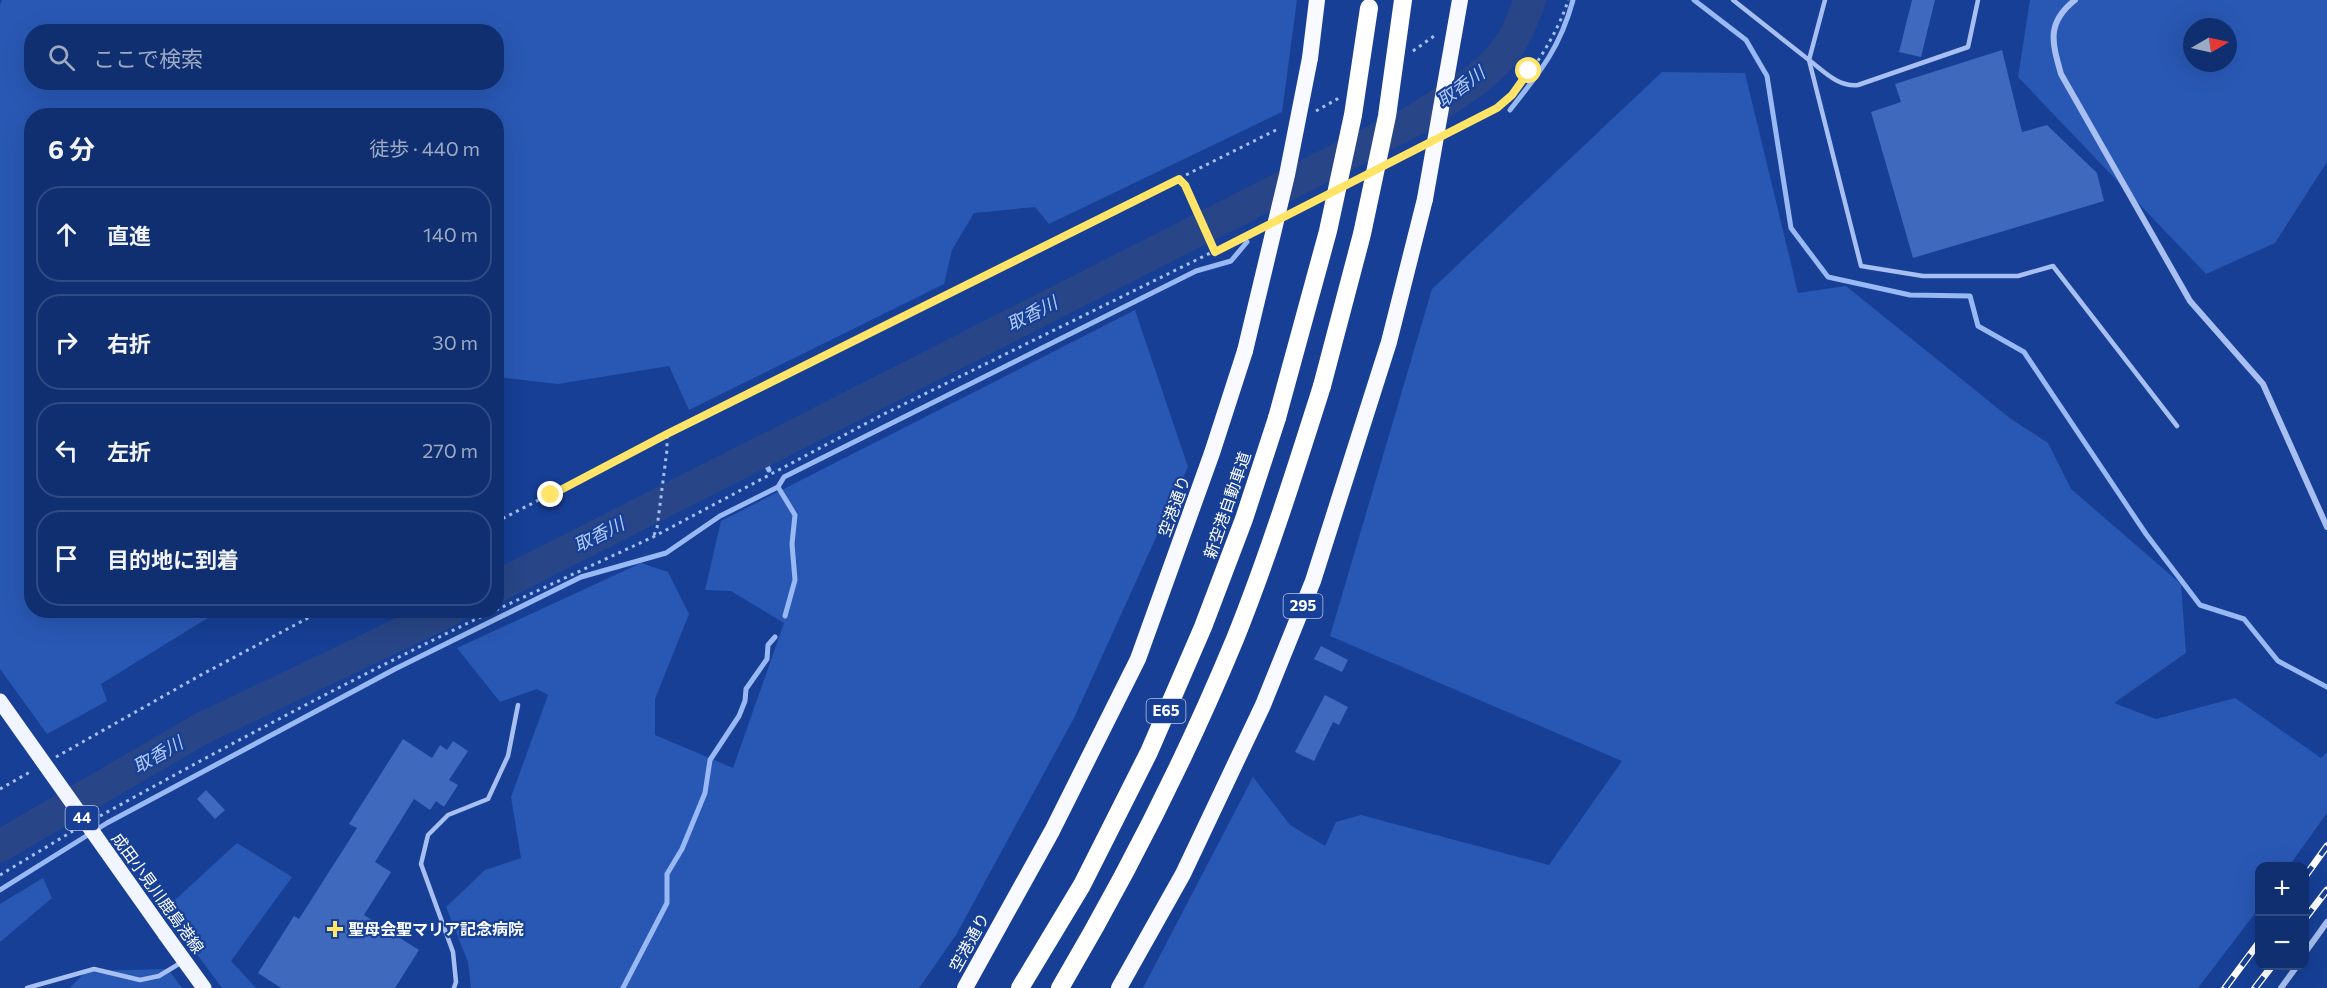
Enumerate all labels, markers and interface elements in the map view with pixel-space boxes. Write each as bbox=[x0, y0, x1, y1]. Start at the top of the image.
north arrow bbox=[2183, 18, 2237, 72]
search box bbox=[24, 24, 504, 90]
icon: search bbox=[45, 41, 78, 74]
text: ここで検索 bbox=[93, 45, 203, 72]
route start bbox=[1515, 57, 1541, 83]
water label: 取香川 bbox=[1432, 60, 1490, 111]
text: 6 分 bbox=[48, 133, 95, 164]
text: 徒歩 · 440 m bbox=[369, 136, 480, 160]
icon: ahead bbox=[50, 218, 83, 251]
text: 直進 bbox=[107, 222, 151, 249]
text: 140 m bbox=[423, 222, 478, 246]
water label: 取香川 bbox=[1002, 290, 1062, 335]
icon: right bbox=[50, 326, 83, 359]
text: 右折 bbox=[107, 330, 151, 357]
text: 30 m bbox=[432, 330, 478, 354]
icon: left bbox=[50, 434, 83, 467]
text: 左折 bbox=[107, 438, 151, 465]
text: 270 m bbox=[422, 438, 478, 462]
street label: 新空港自動車道 bbox=[1199, 449, 1254, 561]
street label: 空港通り bbox=[1154, 473, 1193, 539]
route end bbox=[537, 481, 563, 507]
water label: 取香川 bbox=[569, 511, 629, 556]
icon: arrive bbox=[50, 542, 83, 575]
text: 目的地に到着 bbox=[107, 546, 239, 573]
road number: 295 bbox=[1284, 594, 1322, 618]
road number: E65 bbox=[1146, 699, 1186, 723]
water label: 取香川 bbox=[129, 730, 188, 777]
road number: 44 bbox=[66, 806, 98, 830]
street label: 成田小見川鹿島港線 bbox=[108, 829, 208, 957]
map controls bbox=[2255, 862, 2309, 970]
button: + bbox=[2255, 862, 2309, 916]
street label: 空港通り bbox=[945, 909, 992, 974]
button: − bbox=[2255, 916, 2309, 970]
place label: 聖母会聖マリア記念病院 bbox=[348, 919, 524, 938]
marker: 聖母会聖マリア記念病院 bbox=[326, 920, 344, 938]

